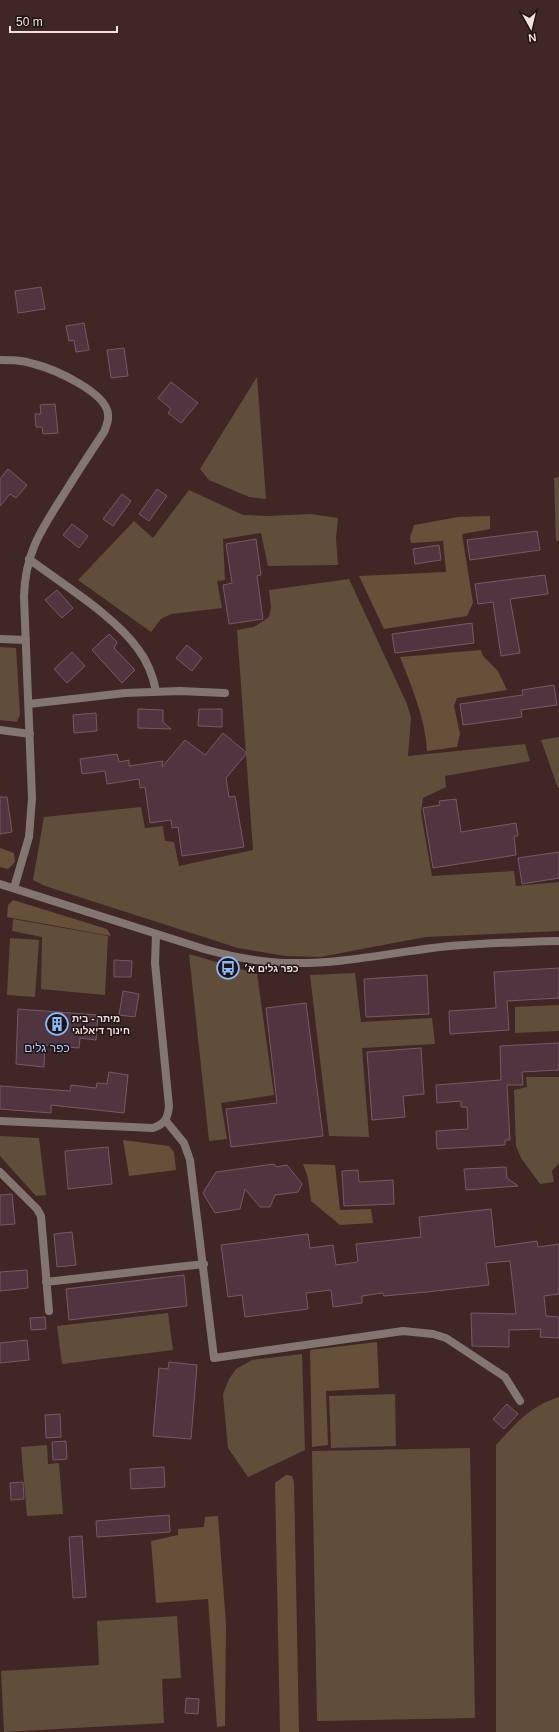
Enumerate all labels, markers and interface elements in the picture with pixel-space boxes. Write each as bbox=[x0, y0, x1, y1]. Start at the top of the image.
scale bar bbox=[10, 8, 117, 34]
north arrow bbox=[511, 8, 551, 48]
text: 50 m bbox=[16, 15, 43, 29]
text: N bbox=[528, 31, 537, 44]
bus stop icon: כפר גלים א׳ bbox=[215, 955, 241, 981]
place label: כפר גלים א׳ bbox=[244, 963, 299, 974]
building icon: מיתר - בית חינוך דיאלוגי bbox=[44, 1011, 70, 1037]
place label: מיתר - בית חינוך דיאלוגי bbox=[72, 1013, 130, 1036]
district label: כפר גלים bbox=[24, 1041, 70, 1055]

